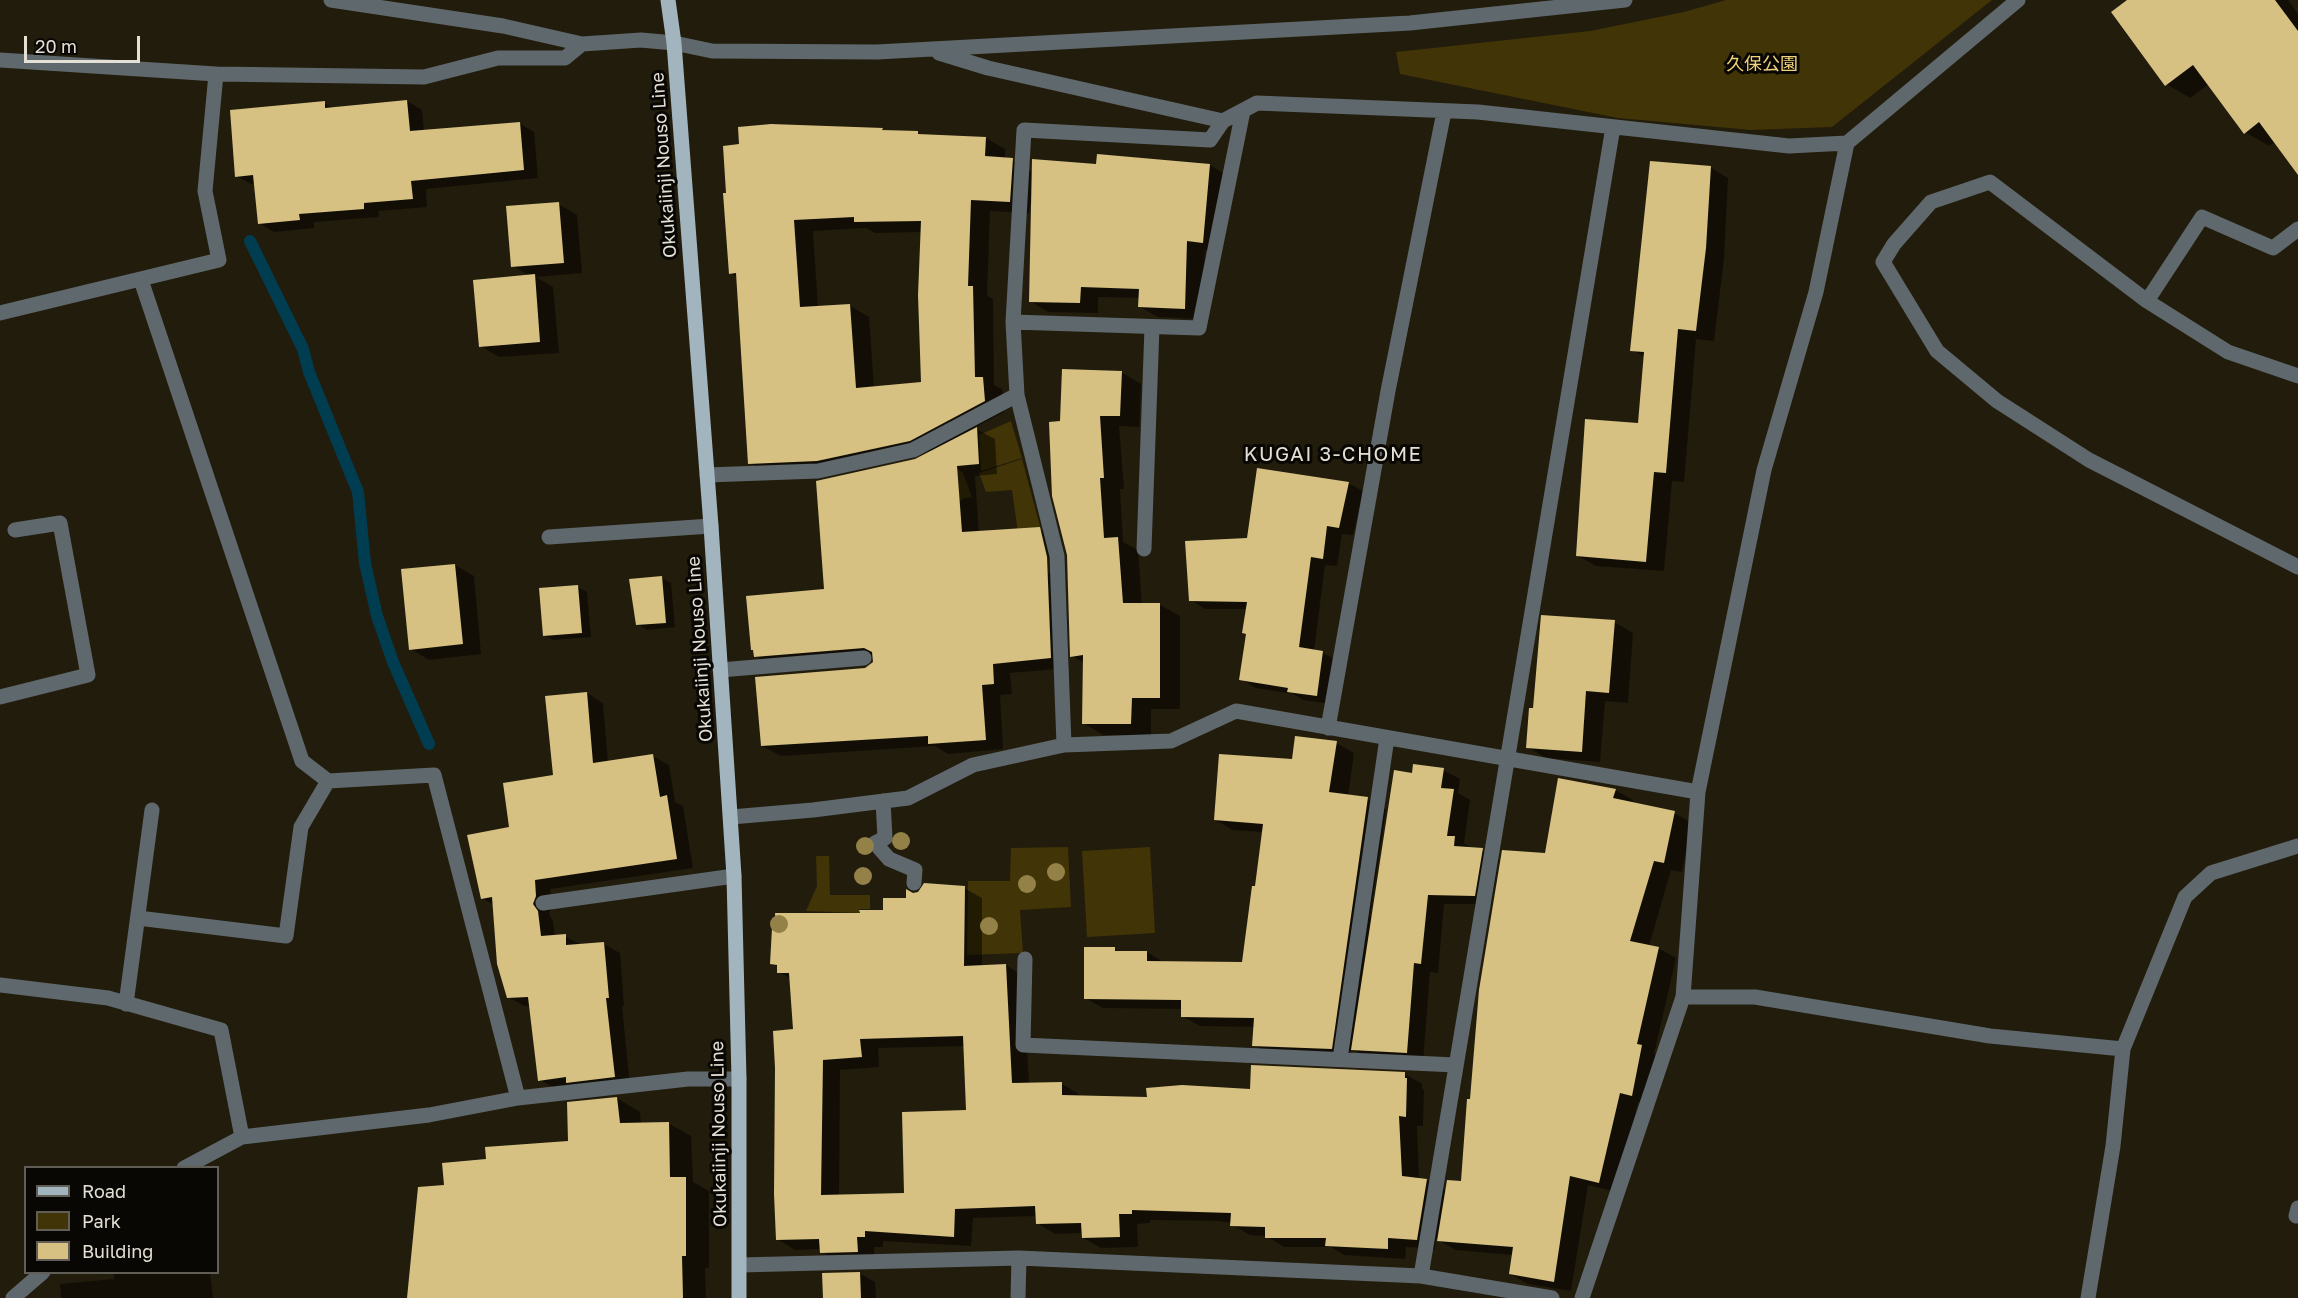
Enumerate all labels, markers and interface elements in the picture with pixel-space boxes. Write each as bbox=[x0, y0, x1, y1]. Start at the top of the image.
scale bar bbox=[27, 24, 142, 62]
text: 20 m bbox=[35, 35, 77, 57]
park label: 久保公園 bbox=[1726, 53, 1798, 75]
street label: Okukaiinji Nouso Line bbox=[647, 71, 681, 259]
district label: KUGAI 3-CHOME bbox=[1244, 443, 1422, 467]
street label: Okukaiinji Nouso Line bbox=[683, 555, 717, 743]
street label: Okukaiinji Nouso Line bbox=[707, 1041, 731, 1227]
legend bbox=[24, 1166, 219, 1274]
text: Road bbox=[82, 1180, 126, 1202]
text: Park bbox=[82, 1210, 121, 1232]
text: Building bbox=[82, 1240, 153, 1262]

